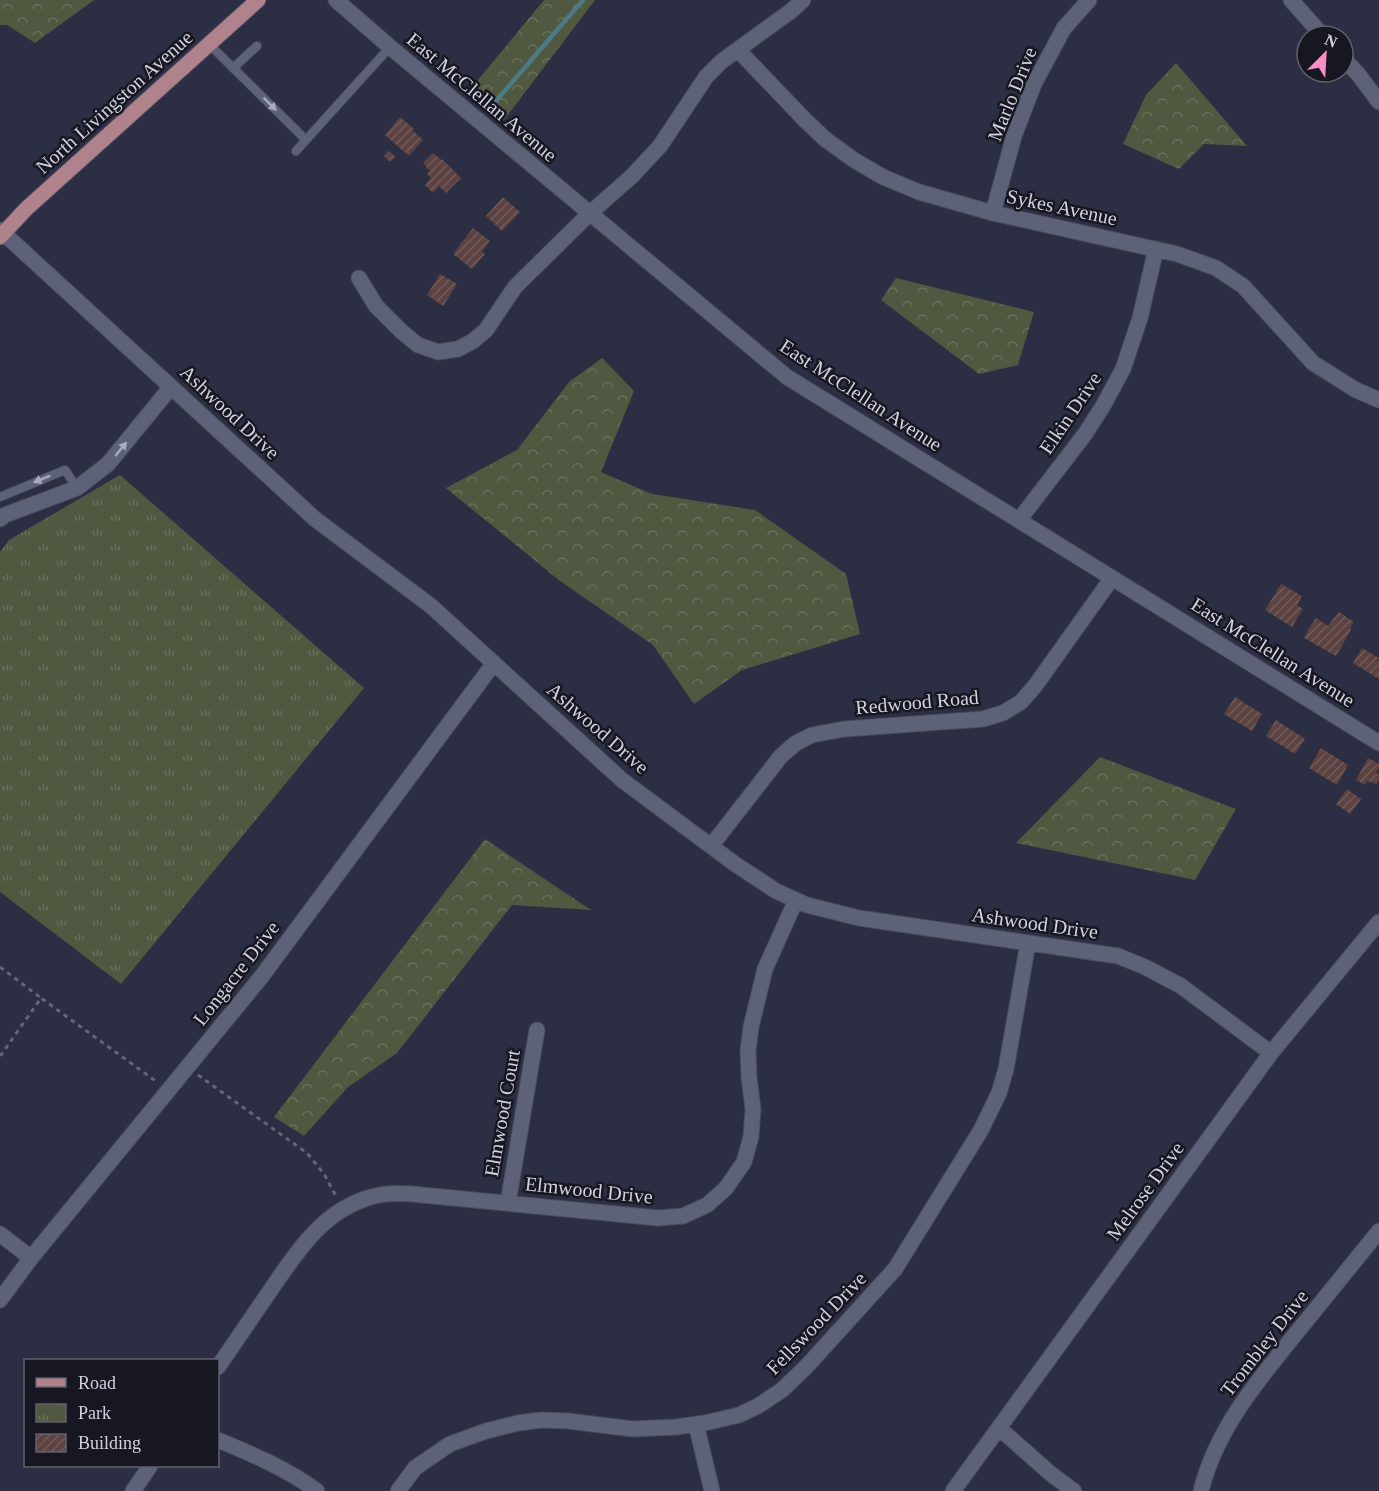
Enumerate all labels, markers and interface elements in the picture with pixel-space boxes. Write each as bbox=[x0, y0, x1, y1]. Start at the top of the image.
north arrow bbox=[1295, 24, 1355, 84]
street label: North Livingston Avenue bbox=[31, 26, 198, 179]
street label: East McClellan Avenue bbox=[403, 28, 561, 166]
text: N bbox=[1322, 31, 1340, 51]
street label: Marlo Drive bbox=[983, 44, 1041, 144]
one-way arrow bbox=[262, 97, 276, 111]
street label: Sykes Avenue bbox=[1005, 185, 1119, 230]
street label: East McClellan Avenue bbox=[776, 334, 946, 456]
street label: Ashwood Drive bbox=[176, 361, 284, 464]
street label: Elkin Drive bbox=[1035, 368, 1105, 458]
one-way arrow bbox=[114, 441, 127, 457]
one-way arrow bbox=[33, 474, 51, 484]
street label: East McClellan Avenue bbox=[1187, 593, 1359, 711]
street label: Ashwood Drive bbox=[543, 678, 653, 778]
street label: Redwood Road bbox=[854, 686, 980, 718]
street label: Ashwood Drive bbox=[970, 903, 1100, 943]
street label: Longacre Drive bbox=[189, 916, 284, 1030]
street label: Elmwood Court bbox=[480, 1047, 524, 1178]
street label: Melrose Drive bbox=[1102, 1137, 1188, 1244]
street label: Elmwood Drive bbox=[524, 1172, 654, 1208]
street label: Fellswood Drive bbox=[762, 1267, 870, 1379]
street label: Trombley Drive bbox=[1216, 1285, 1313, 1401]
legend bbox=[24, 1359, 219, 1467]
text: Road bbox=[78, 1373, 116, 1393]
text: Park bbox=[78, 1403, 111, 1423]
text: Building bbox=[78, 1433, 141, 1453]

